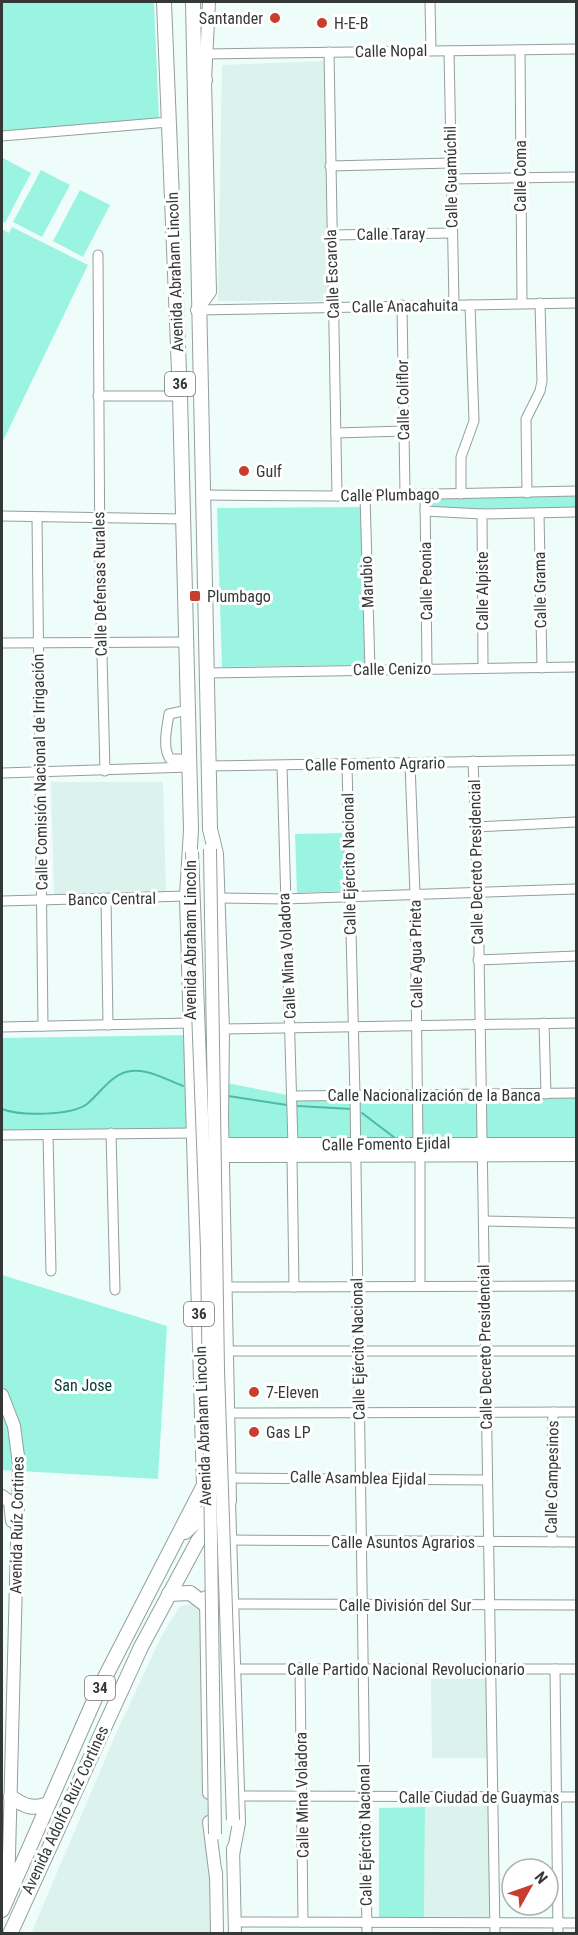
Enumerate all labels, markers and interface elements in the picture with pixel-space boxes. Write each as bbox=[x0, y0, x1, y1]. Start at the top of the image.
place label: Santander bbox=[199, 9, 263, 28]
marker: Santander bbox=[268, 11, 282, 25]
place label: H-E-B bbox=[334, 14, 369, 33]
marker: H-E-B bbox=[315, 16, 329, 30]
street label: Calle Nopal bbox=[355, 41, 427, 61]
street label: Calle Guamúchil bbox=[441, 126, 461, 228]
street label: Calle Coma bbox=[511, 140, 530, 212]
street label: Avenida Abraham Lincoln bbox=[163, 192, 187, 352]
street label: Calle Taray bbox=[356, 224, 426, 244]
street label: Calle Escarola bbox=[321, 229, 343, 319]
street label: Calle Anacahuita bbox=[352, 296, 458, 316]
street label: Calle Coliflor bbox=[393, 359, 413, 440]
road number: 36 bbox=[165, 372, 195, 396]
place label: Gulf bbox=[256, 462, 282, 481]
marker: Gulf bbox=[237, 464, 251, 478]
street label: Calle Plumbago bbox=[340, 485, 440, 505]
street label: Calle Defensas Rurales bbox=[89, 511, 111, 657]
street label: Calle Peonia bbox=[416, 542, 436, 620]
street label: Calle Alpiste bbox=[473, 551, 492, 631]
street label: Calle Grama bbox=[530, 552, 550, 628]
street label: Marubio bbox=[357, 556, 377, 608]
place label: Plumbago bbox=[207, 587, 271, 606]
marker: Plumbago bbox=[188, 589, 202, 603]
street label: Calle Comisión Nacional de Irrigación bbox=[28, 653, 52, 891]
street label: Calle Cenizo bbox=[353, 659, 431, 679]
street label: Calle Fomento Agrario bbox=[305, 753, 445, 775]
street label: Calle Decreto Presidencial bbox=[465, 779, 487, 945]
street label: Calle Ejército Nacional bbox=[338, 793, 360, 935]
street label: Avenida Abraham Lincoln bbox=[181, 860, 200, 1020]
street label: Banco Central bbox=[68, 889, 156, 909]
street label: Calle Mina Voladora bbox=[274, 892, 300, 1020]
street label: Calle Agua Prieta bbox=[406, 899, 426, 1009]
street label: Calle Nacionalización de la Banca bbox=[327, 1086, 541, 1105]
street label: Calle Fomento Ejidal bbox=[321, 1133, 451, 1155]
street label: Calle Decreto Presidencial bbox=[474, 1264, 496, 1430]
street label: Calle Ejército Nacional bbox=[347, 1278, 369, 1420]
road number: 36 bbox=[184, 1302, 214, 1326]
street label: Avenida Abraham Lincoln bbox=[191, 1346, 215, 1506]
park label: San Jose bbox=[54, 1376, 112, 1395]
place label: 7-Eleven bbox=[266, 1383, 319, 1402]
marker: 7-Eleven bbox=[247, 1385, 261, 1399]
street label: Calle Campesinos bbox=[542, 1420, 562, 1534]
place label: Gas LP bbox=[266, 1423, 311, 1442]
marker: Gas LP bbox=[247, 1425, 261, 1439]
street label: Avenida Ruíz Cortines bbox=[6, 1456, 28, 1594]
street label: Calle Asamblea Ejidal bbox=[290, 1467, 426, 1489]
street label: Calle Asuntos Agrarios bbox=[331, 1533, 475, 1552]
street label: Calle División del Sur bbox=[339, 1596, 471, 1615]
street label: Calle Partido Nacional Revolucionario bbox=[287, 1660, 525, 1679]
road number: 34 bbox=[85, 1676, 115, 1700]
street label: Avenida Adolfo Ruíz Cortines bbox=[18, 1723, 112, 1897]
street label: Calle Mina Voladora bbox=[291, 1732, 313, 1858]
street label: Calle Ejército Nacional bbox=[354, 1764, 376, 1906]
street label: Calle Ciudad de Guaymas bbox=[399, 1788, 559, 1807]
north arrow bbox=[500, 1857, 560, 1917]
text: N bbox=[531, 1868, 552, 1888]

